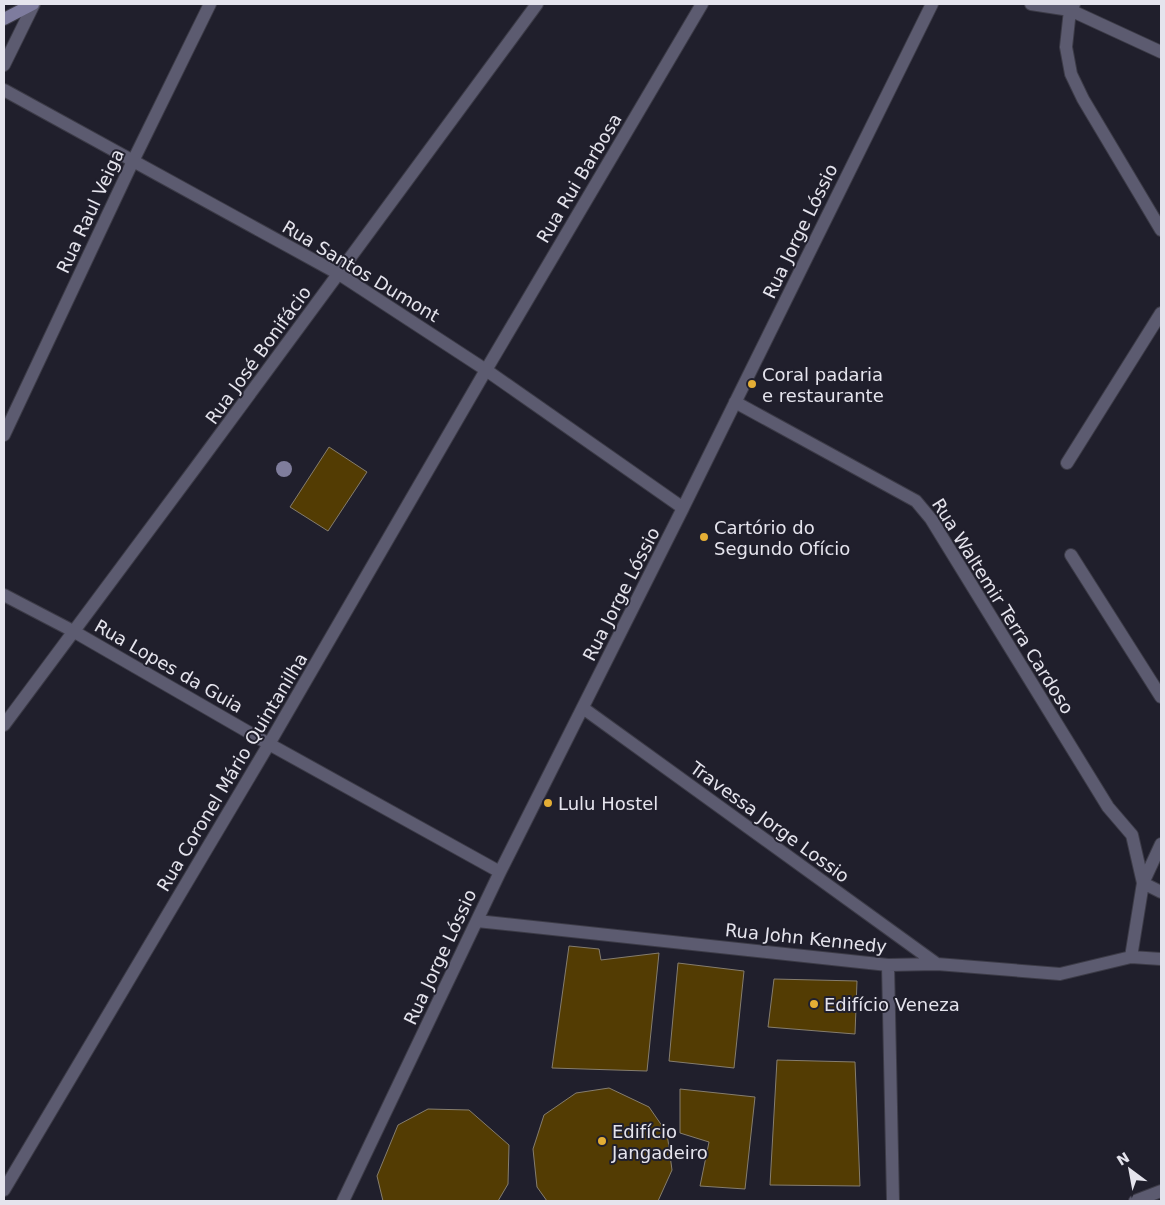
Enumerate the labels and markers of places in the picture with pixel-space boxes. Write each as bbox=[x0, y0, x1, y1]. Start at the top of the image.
place label: Coral padaria e restaurante bbox=[762, 364, 884, 406]
marker: Coral padaria e restaurante bbox=[746, 378, 758, 390]
place label: Cartório do Segundo Ofício bbox=[714, 517, 850, 559]
marker: Cartório do Segundo Ofício bbox=[698, 531, 710, 543]
place label: Lulu Hostel bbox=[558, 793, 658, 814]
marker: Lulu Hostel bbox=[542, 797, 554, 809]
place label: Edifício Veneza bbox=[824, 994, 960, 1015]
marker: Edifício Veneza bbox=[808, 998, 820, 1010]
place label: Edifício Jangadeiro bbox=[611, 1121, 708, 1163]
marker: Edifício Jangadeiro bbox=[596, 1135, 608, 1147]

